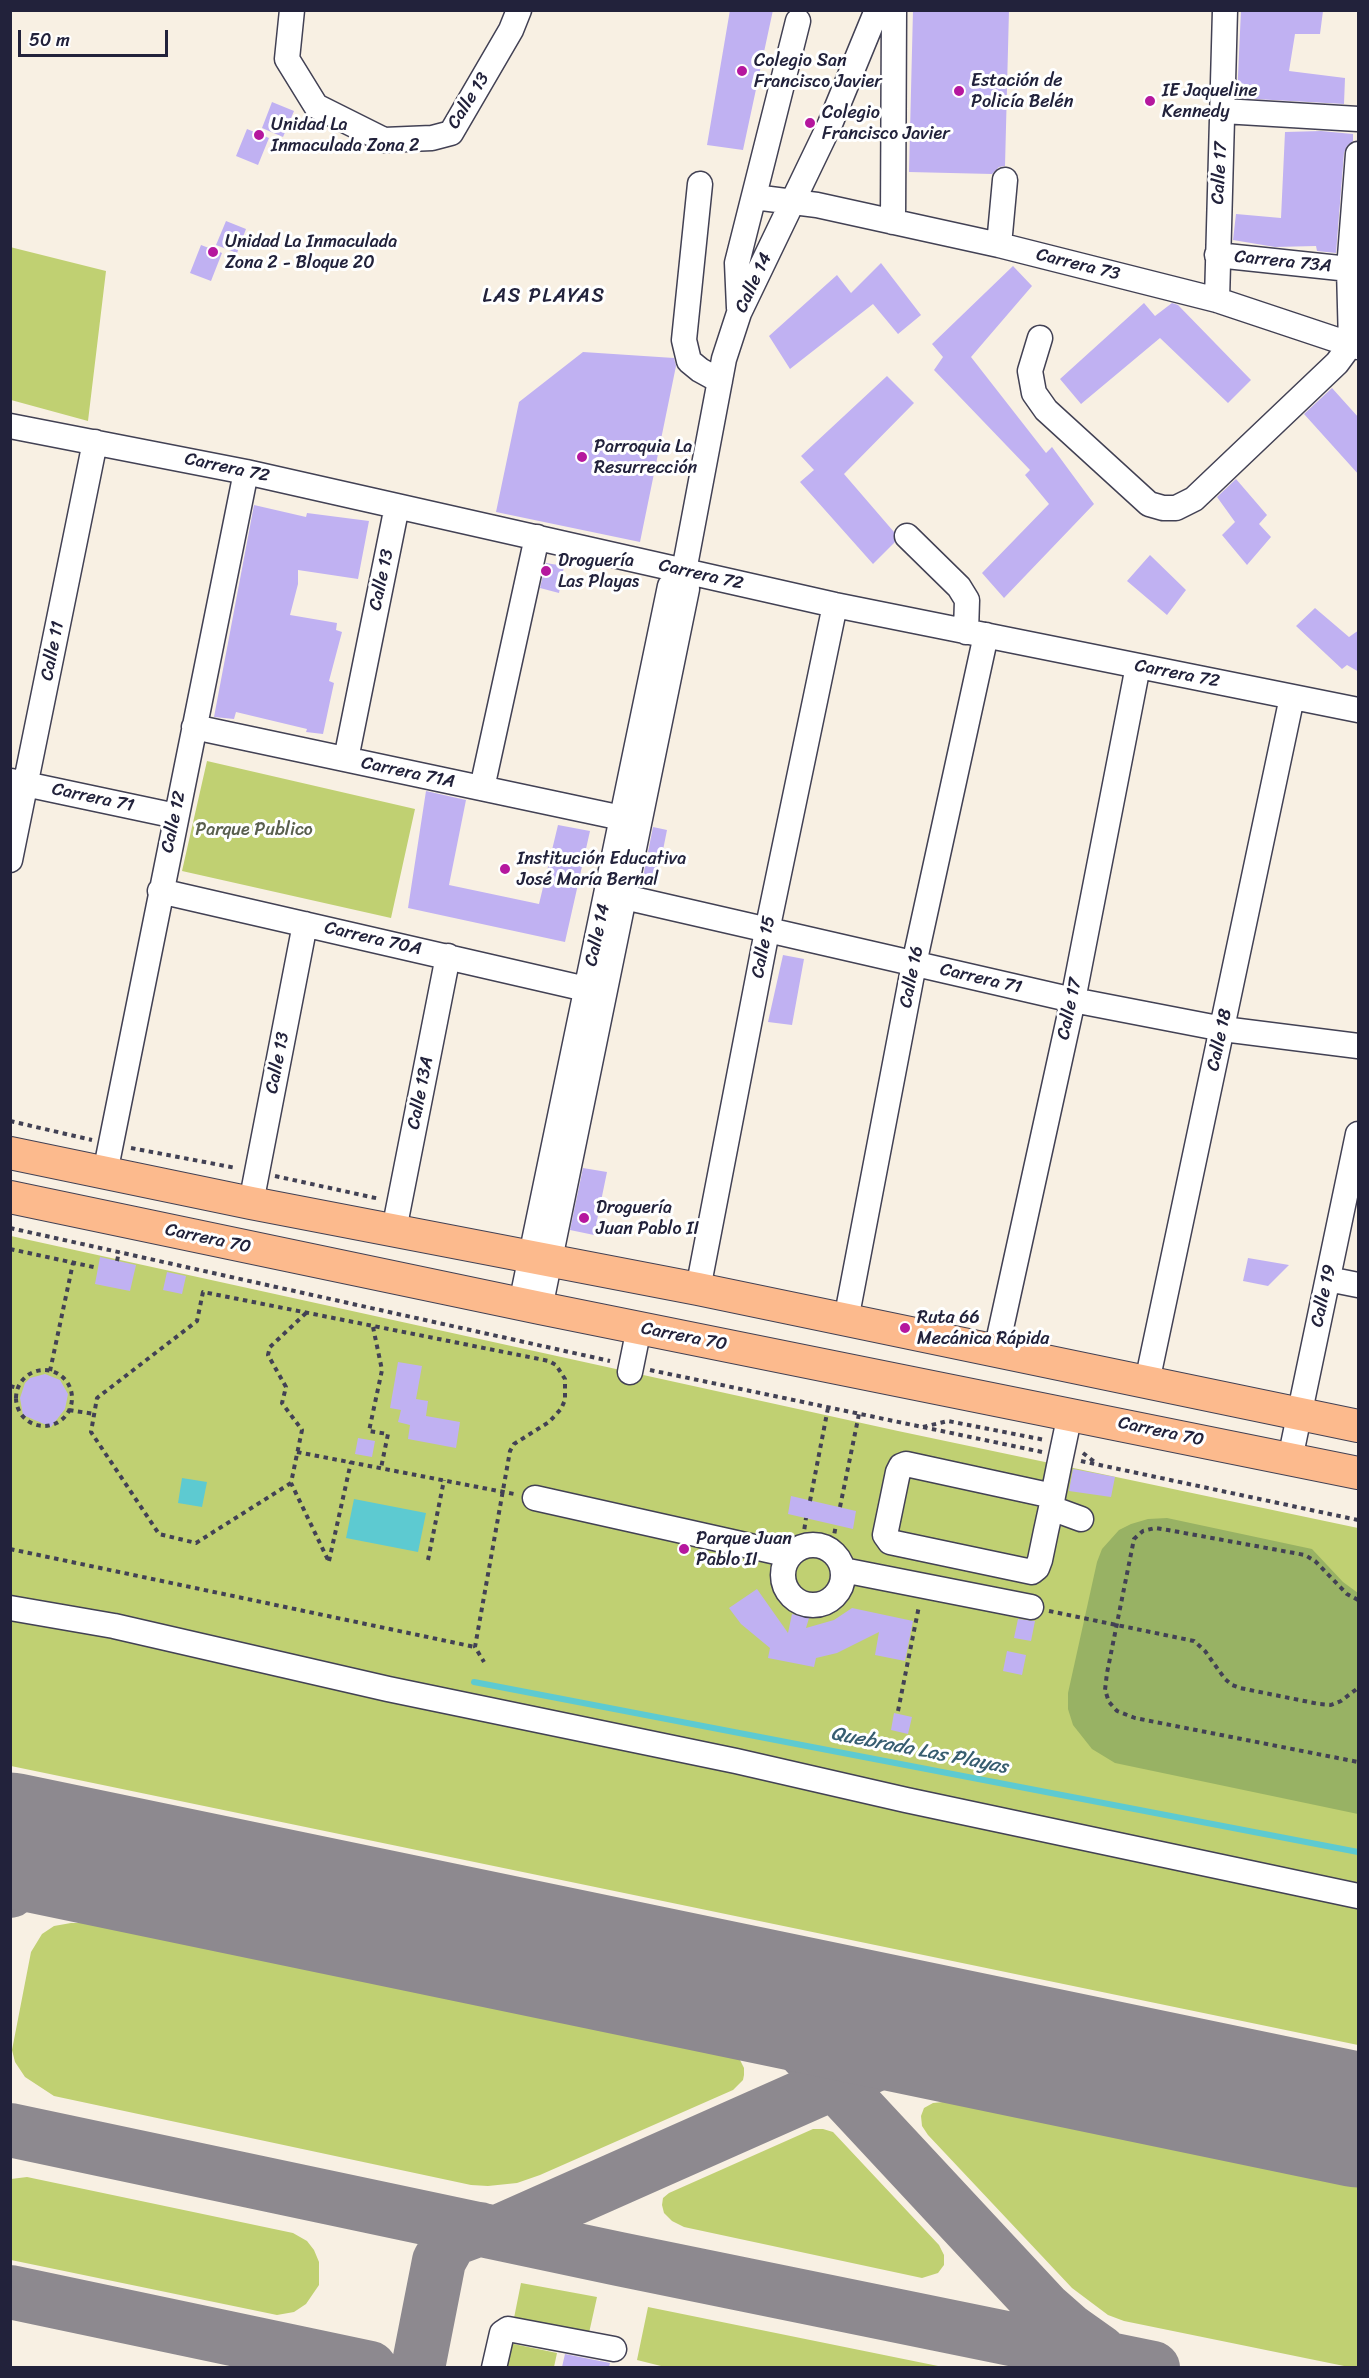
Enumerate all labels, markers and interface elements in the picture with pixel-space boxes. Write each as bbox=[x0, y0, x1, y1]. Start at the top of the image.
scale bar bbox=[21, 18, 171, 56]
text: 50 m bbox=[29, 24, 70, 56]
place label: Colegio San Francisco Javier bbox=[754, 50, 882, 92]
marker: Colegio San Francisco Javier bbox=[735, 64, 749, 78]
street label: Calle 13 bbox=[443, 69, 495, 133]
place label: Estación de Policía Belén bbox=[971, 70, 1074, 112]
place label: IE Jaqueline Kennedy bbox=[1162, 80, 1257, 122]
marker: Estación de Policía Belén bbox=[952, 84, 966, 98]
marker: IE Jaqueline Kennedy bbox=[1143, 94, 1157, 108]
place label: Colegio Francisco Javier bbox=[822, 102, 950, 144]
place label: Unidad La Inmaculada Zona 2 bbox=[271, 114, 419, 156]
marker: Colegio Francisco Javier bbox=[803, 116, 817, 130]
marker: Unidad La Inmaculada Zona 2 bbox=[252, 128, 266, 142]
street label: Calle 17 bbox=[1208, 141, 1232, 205]
place label: Unidad La Inmaculada Zona 2 - Bloque 20 bbox=[225, 231, 397, 274]
street label: Carrera 73 bbox=[1034, 244, 1122, 286]
marker: Unidad La Inmaculada Zona 2 - Bloque 20 bbox=[206, 245, 220, 259]
street label: Carrera 73A bbox=[1233, 246, 1333, 278]
street label: Calle 14 bbox=[731, 250, 777, 316]
district label: LAS PLAYAS bbox=[483, 285, 605, 309]
place label: Parroquia La Resurrección bbox=[594, 436, 697, 478]
street label: Carrera 72 bbox=[183, 448, 271, 488]
marker: Parroquia La Resurrección bbox=[575, 450, 589, 464]
street label: Calle 13 bbox=[365, 547, 399, 613]
place label: Droguería Las Playas bbox=[558, 550, 639, 592]
street label: Carrera 72 bbox=[657, 555, 745, 595]
marker: Droguería Las Playas bbox=[539, 564, 553, 578]
street label: Calle 11 bbox=[37, 620, 69, 682]
street label: Carrera 72 bbox=[1133, 655, 1221, 693]
street label: Carrera 71A bbox=[359, 753, 457, 793]
street label: Carrera 71 bbox=[50, 779, 136, 817]
street label: Calle 12 bbox=[157, 789, 191, 855]
park label: Parque Publico bbox=[195, 819, 313, 841]
place label: Institución Educativa José María Bernal bbox=[517, 848, 686, 890]
marker: Institución Educativa José María Bernal bbox=[498, 862, 512, 876]
street label: Calle 14 bbox=[581, 902, 615, 968]
street label: Calle 15 bbox=[747, 914, 781, 980]
street label: Carrera 70A bbox=[322, 917, 424, 961]
street label: Calle 16 bbox=[895, 944, 929, 1010]
street label: Carrera 71 bbox=[938, 959, 1024, 999]
street label: Calle 17 bbox=[1053, 976, 1087, 1042]
street label: Calle 18 bbox=[1203, 1007, 1237, 1073]
street label: Calle 13 bbox=[261, 1030, 295, 1096]
street label: Calle 13A bbox=[403, 1055, 439, 1131]
place label: Droguería Juan Pablo II bbox=[596, 1197, 699, 1240]
marker: Droguería Juan Pablo II bbox=[577, 1211, 591, 1225]
street label: Carrera 70 bbox=[163, 1219, 253, 1259]
street label: Calle 19 bbox=[1307, 1263, 1341, 1329]
place label: Ruta 66 Mecánica Rápida bbox=[917, 1307, 1049, 1350]
street label: Carrera 70 bbox=[639, 1318, 729, 1356]
marker: Ruta 66 Mecánica Rápida bbox=[898, 1321, 912, 1335]
street label: Carrera 70 bbox=[1116, 1412, 1206, 1452]
place label: Parque Juan Pablo II bbox=[696, 1528, 792, 1570]
marker: Parque Juan Pablo II bbox=[677, 1542, 691, 1556]
water label: Quebrada Las Playas bbox=[829, 1722, 1009, 1780]

